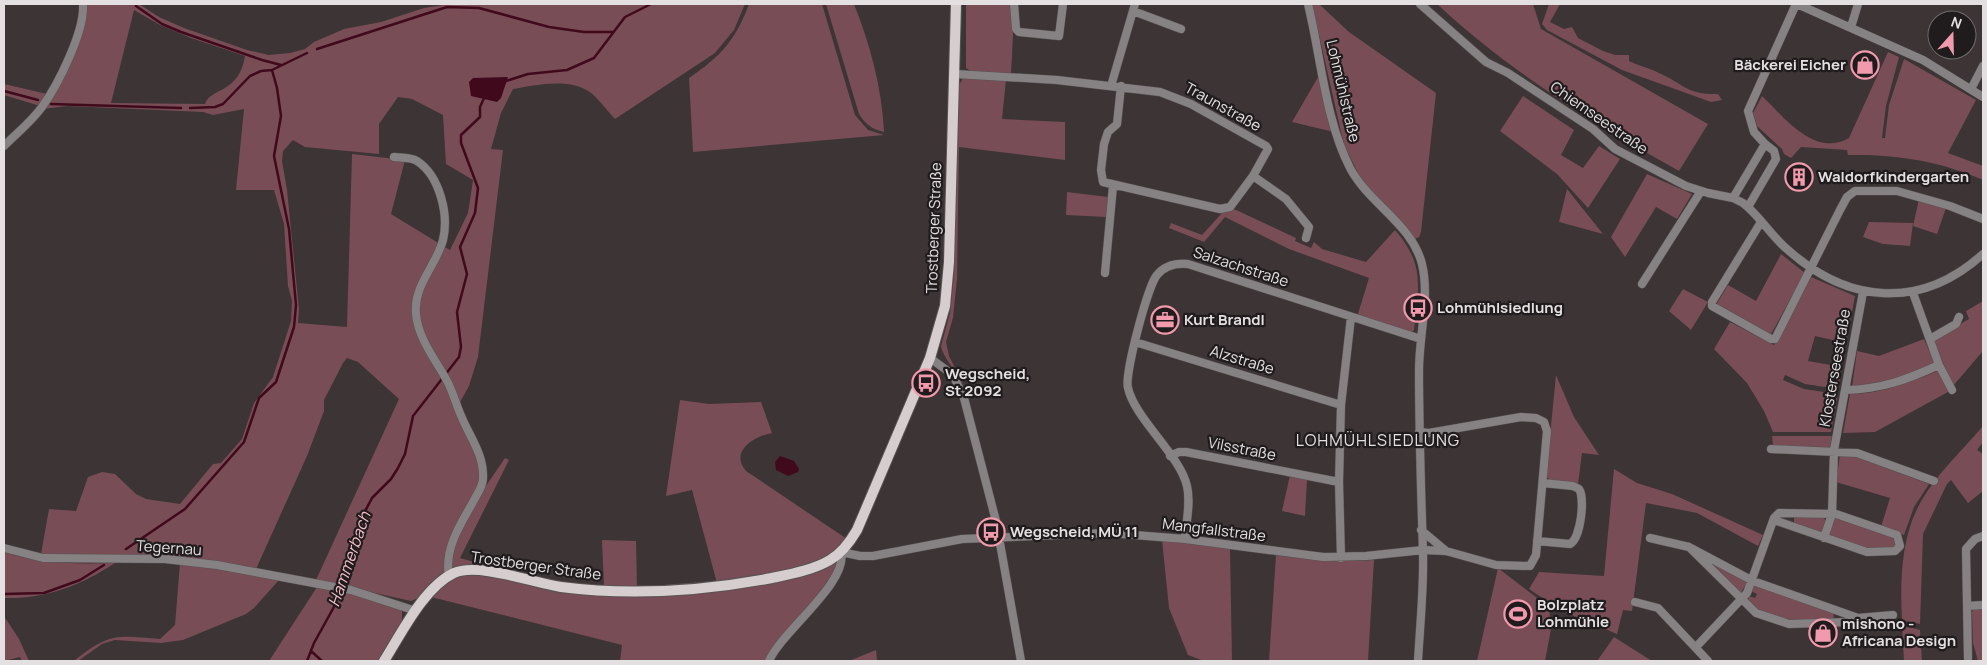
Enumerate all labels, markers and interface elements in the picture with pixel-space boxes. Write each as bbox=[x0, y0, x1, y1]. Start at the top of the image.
north arrow bbox=[1927, 10, 1977, 60]
text: N bbox=[1949, 12, 1965, 33]
street label: Lohmühlstraße bbox=[1321, 38, 1366, 144]
shop icon: Bäckerei Eicher bbox=[1850, 50, 1880, 80]
place label: Bäckerei Eicher bbox=[1734, 54, 1846, 75]
street label: Chiemseestraße bbox=[1546, 76, 1653, 159]
street label: Traunstraße bbox=[1181, 77, 1265, 136]
street label: Trostberger Straße bbox=[921, 162, 946, 294]
building icon: Waldorfkindergarten bbox=[1784, 162, 1814, 192]
place label: Waldorfkindergarten bbox=[1818, 166, 1969, 187]
street label: Salzachstraße bbox=[1191, 241, 1292, 292]
bus stop icon: Lohmühlsiedlung bbox=[1403, 293, 1433, 323]
place label: Lohmühlsiedlung bbox=[1437, 297, 1563, 318]
office icon: Kurt Brandl bbox=[1150, 305, 1180, 335]
street label: Klosterseestraße bbox=[1814, 307, 1855, 428]
place label: Kurt Brandl bbox=[1184, 309, 1265, 330]
street label: Alzstraße bbox=[1208, 340, 1277, 379]
place label: Wegscheid, St 2092 bbox=[945, 363, 1030, 401]
bus stop icon: Wegscheid, St 2092 bbox=[911, 368, 941, 398]
district label: LOHMÜHLSIEDLUNG bbox=[1296, 429, 1460, 451]
street label: Vilsstraße bbox=[1206, 432, 1278, 465]
water label: Hammerbach bbox=[323, 508, 376, 609]
street label: Mangfallstraße bbox=[1161, 513, 1267, 546]
bus stop icon: Wegscheid, MÜ 11 bbox=[976, 517, 1006, 547]
place label: Wegscheid, MÜ 11 bbox=[1010, 521, 1138, 542]
street label: Tegernau bbox=[136, 535, 203, 560]
street label: Trostberger Straße bbox=[470, 546, 603, 585]
place label: Bolzplatz Lohmühle bbox=[1537, 594, 1609, 632]
sports icon: Bolzplatz Lohmühle bbox=[1503, 599, 1533, 629]
place label: mishono - Africana Design bbox=[1842, 613, 1956, 651]
shop icon: mishono - Africana Design bbox=[1808, 618, 1838, 648]

